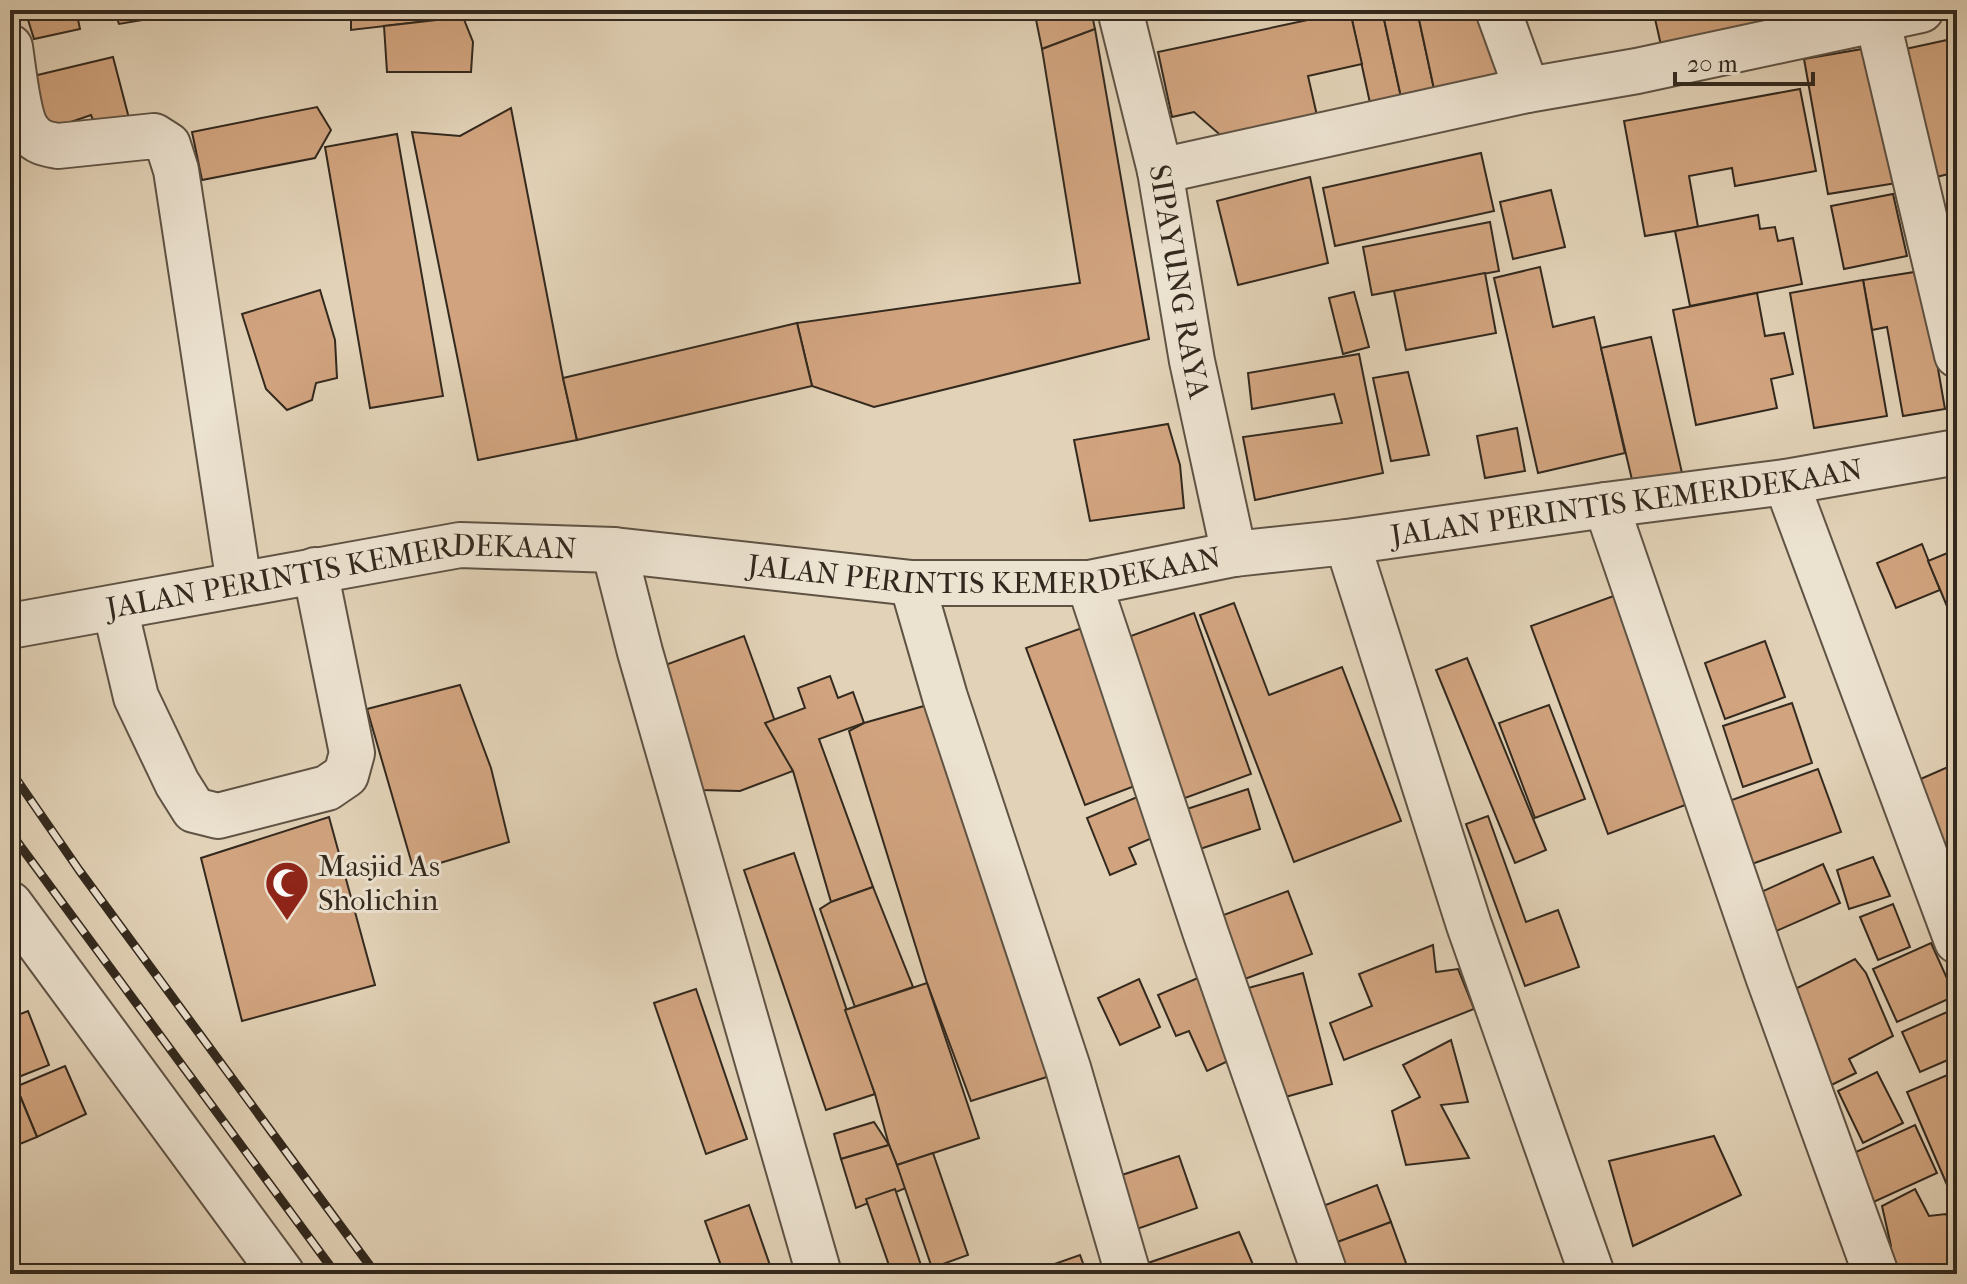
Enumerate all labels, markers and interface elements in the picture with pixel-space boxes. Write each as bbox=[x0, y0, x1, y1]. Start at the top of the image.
scale bar bbox=[1675, 36, 1813, 86]
text: 20 m bbox=[1687, 50, 1738, 78]
street label: SIPAYUNG RAYA bbox=[1141, 162, 1217, 402]
street label: JALAN PERINTIS KEMERDEKAAN bbox=[1387, 452, 1865, 554]
street label: JALAN PERINTIS KEMERDEKAAN bbox=[101, 528, 578, 627]
street label: JALAN PERINTIS KEMERDEKAAN bbox=[744, 540, 1224, 601]
place label: Masjid As Sholichin bbox=[318, 849, 440, 918]
mosque icon: Masjid As Sholichin bbox=[263, 859, 311, 922]

